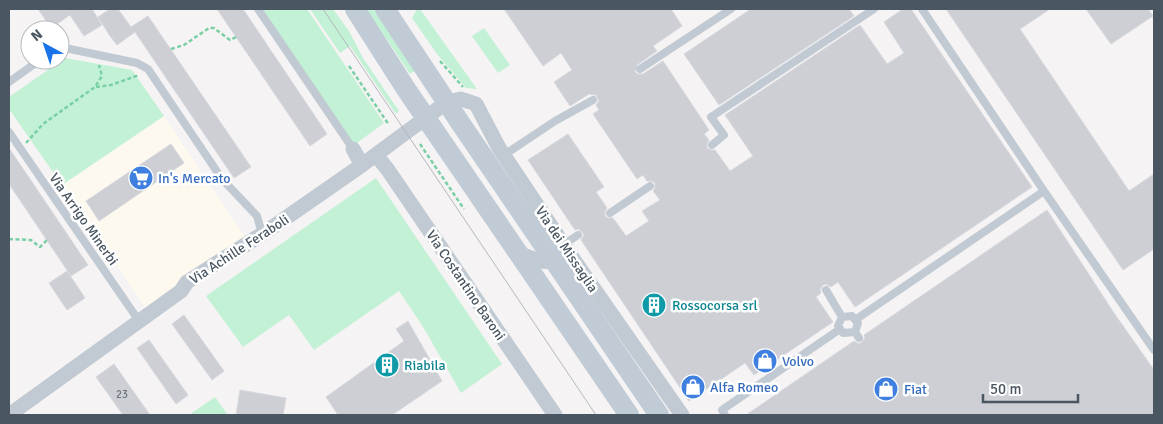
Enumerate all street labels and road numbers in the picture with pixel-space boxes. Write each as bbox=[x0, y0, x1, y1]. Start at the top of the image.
street label: Via Arrigo Minerbi bbox=[45, 170, 122, 269]
street label: Via dei Missaglia bbox=[532, 203, 602, 296]
street label: Via Achille Feraboli bbox=[186, 211, 292, 288]
street label: Via Costantino Baroni bbox=[422, 227, 509, 344]

